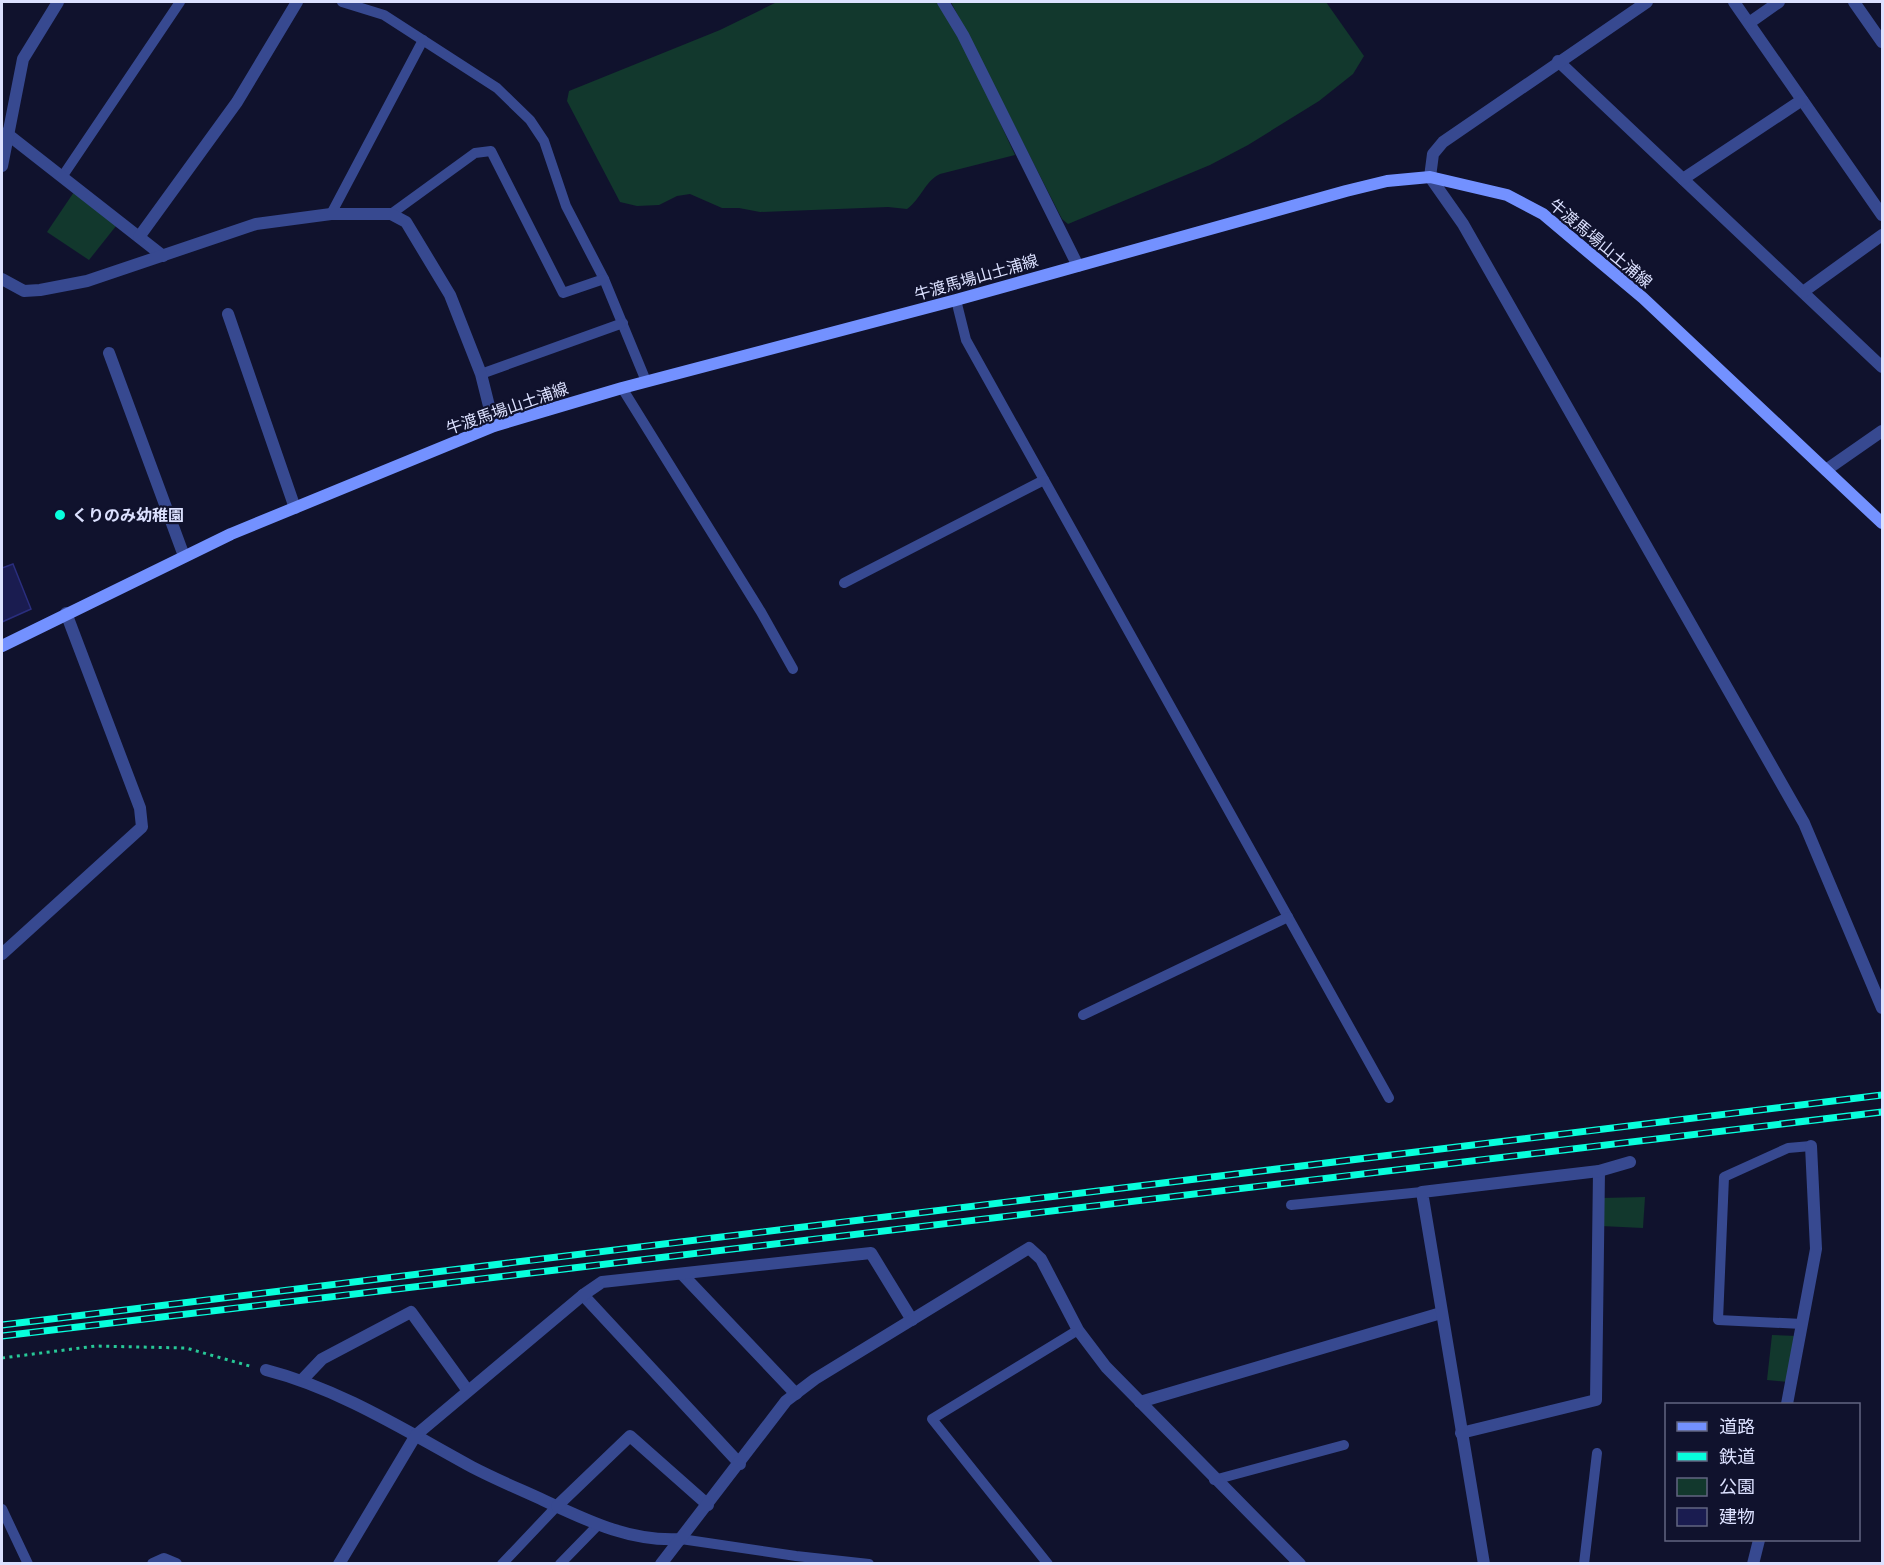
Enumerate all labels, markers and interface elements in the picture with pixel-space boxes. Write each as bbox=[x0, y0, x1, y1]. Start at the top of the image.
street label: 牛渡馬場山土浦線 bbox=[1546, 194, 1656, 292]
street label: 牛渡馬場山土浦線 bbox=[912, 250, 1040, 304]
street label: 牛渡馬場山土浦線 bbox=[443, 378, 571, 438]
place label: くりのみ幼稚園 bbox=[72, 505, 184, 525]
marker: くりのみ幼稚園 bbox=[53, 508, 67, 522]
legend bbox=[1665, 1403, 1860, 1541]
text: 道路 bbox=[1719, 1415, 1755, 1437]
text: 鉄道 bbox=[1719, 1445, 1755, 1467]
text: 公園 bbox=[1719, 1475, 1755, 1497]
text: 建物 bbox=[1719, 1505, 1755, 1527]

